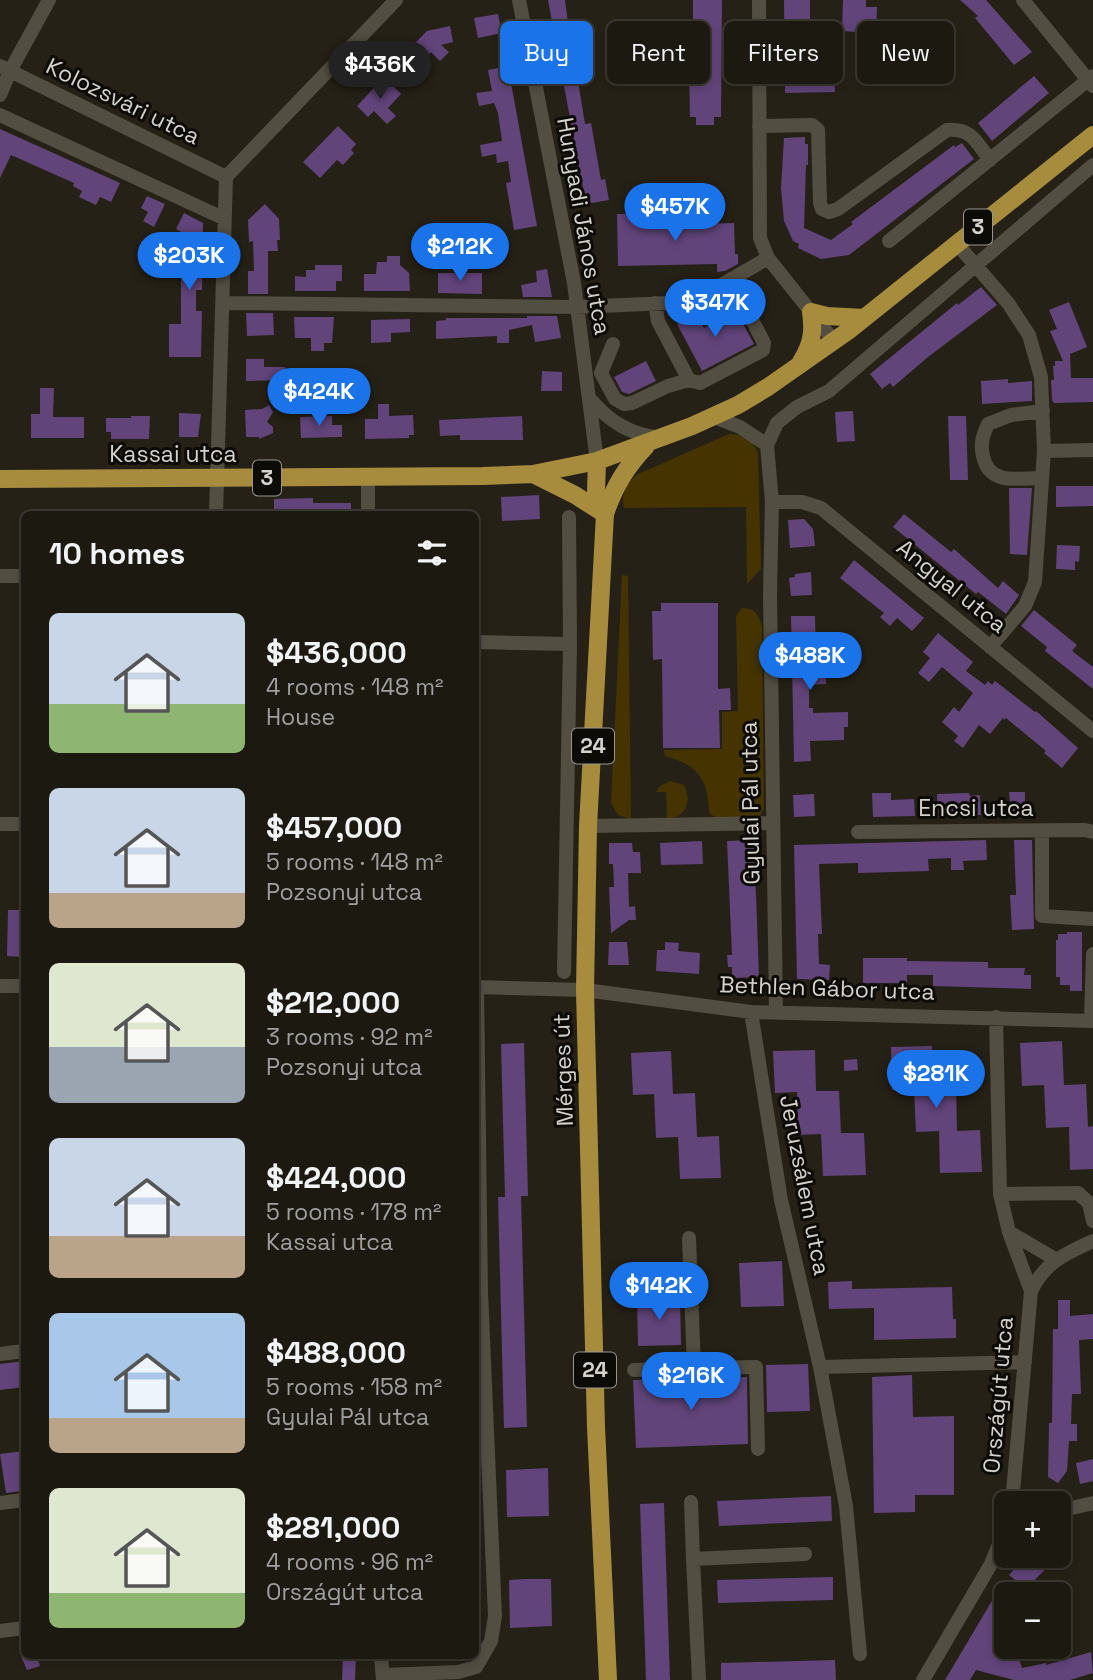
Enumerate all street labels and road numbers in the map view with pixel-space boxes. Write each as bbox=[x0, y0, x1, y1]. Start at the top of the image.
street label: Kolozsvári utca bbox=[41, 51, 205, 151]
street label: Hunyadi János utca bbox=[550, 115, 618, 337]
road number: 3 bbox=[964, 210, 992, 244]
street label: Kassai utca bbox=[109, 439, 237, 469]
road number: 3 bbox=[253, 461, 281, 496]
street label: Angyal utca bbox=[891, 532, 1013, 640]
street label: Gyulai Pál utca bbox=[734, 721, 766, 885]
road number: 24 bbox=[572, 728, 614, 764]
street label: Encsi utca bbox=[918, 793, 1034, 823]
street label: Bethlen Gábor utca bbox=[719, 969, 935, 1007]
street label: Mérges út bbox=[546, 1013, 580, 1127]
street label: Jeruzsálem utca bbox=[773, 1092, 837, 1278]
street label: Országút utca bbox=[976, 1315, 1020, 1475]
road number: 24 bbox=[574, 1352, 616, 1388]

